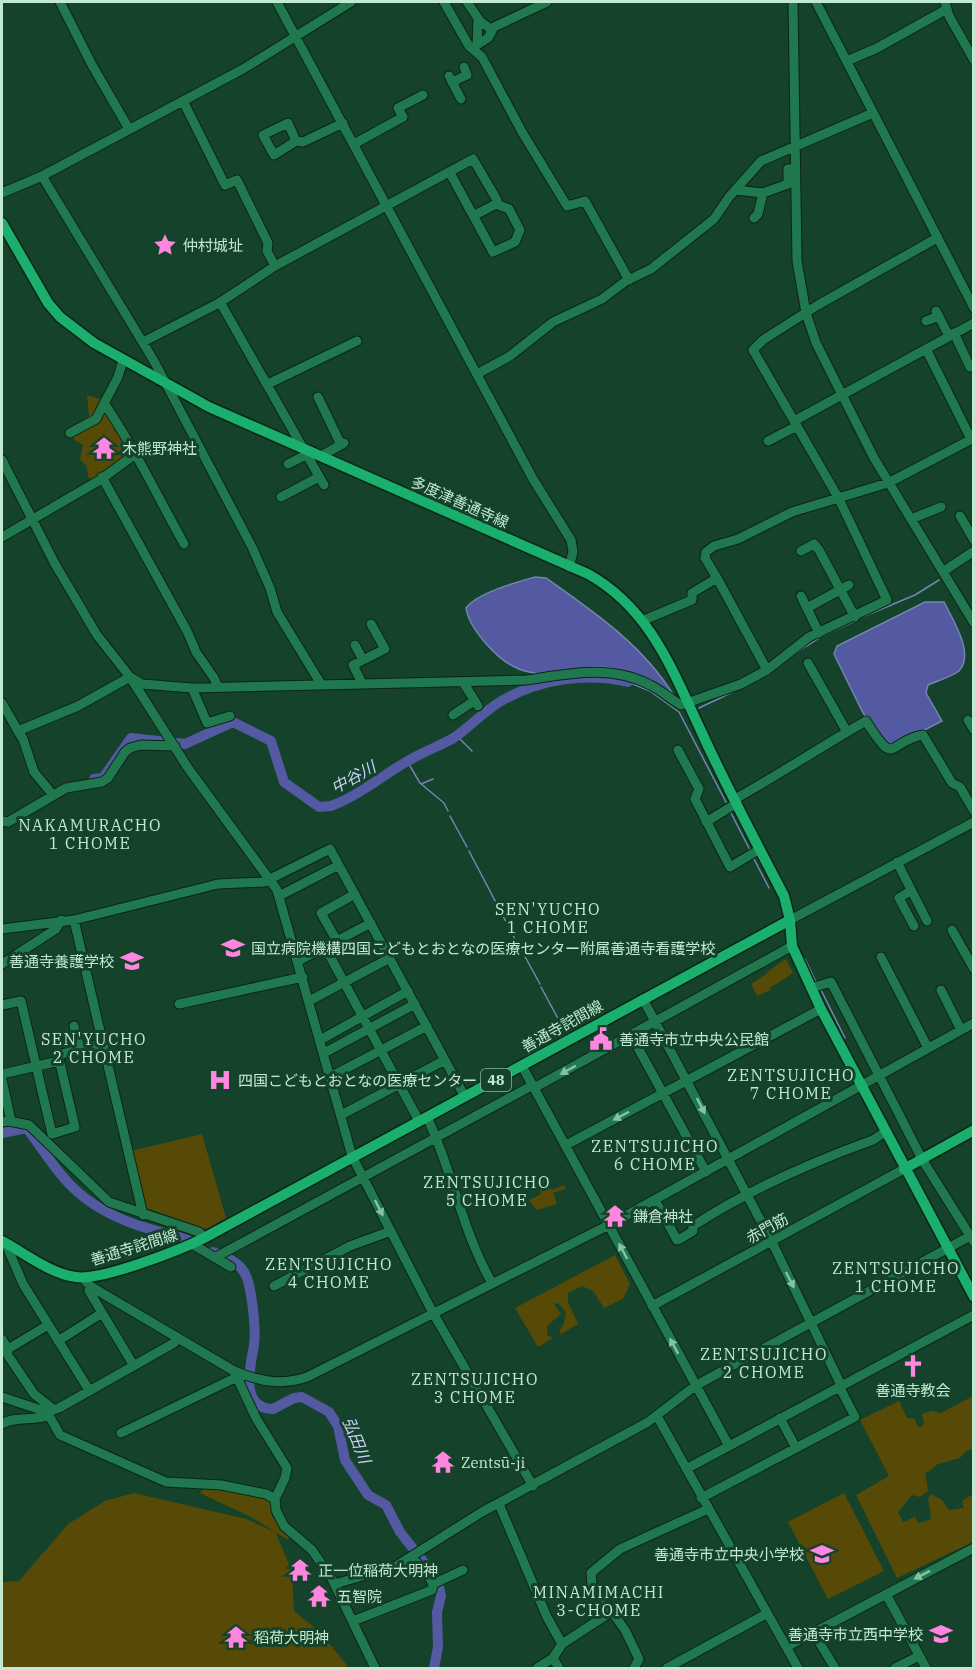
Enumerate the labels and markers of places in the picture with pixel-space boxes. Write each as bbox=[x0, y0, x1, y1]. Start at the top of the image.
place icon: 仲村城址 bbox=[152, 232, 178, 258]
place label: 仲村城址 bbox=[183, 236, 243, 255]
temple icon: 木熊野神社 bbox=[91, 435, 117, 461]
place label: 木熊野神社 bbox=[122, 439, 197, 458]
school or university icon: 国立病院機構四国こどもとおとなの医療センター附属善通寺看護学校 bbox=[220, 935, 246, 961]
place label: 国立病院機構四国こどもとおとなの医療センター附属善通寺看護学校 bbox=[251, 939, 715, 958]
school or university icon: 善通寺養護学校 bbox=[119, 948, 145, 974]
place label: 善通寺養護学校 bbox=[9, 952, 114, 971]
public building icon: 善通寺市立中央公民館 bbox=[588, 1026, 614, 1052]
place label: 善通寺市立中央公民館 bbox=[619, 1030, 769, 1049]
hospital icon: 四国こどもとおとなの医療センター bbox=[207, 1067, 233, 1093]
place label: 四国こどもとおとなの医療センター bbox=[238, 1071, 477, 1090]
temple icon: 鎌倉神社 bbox=[602, 1203, 628, 1229]
place label: 鎌倉神社 bbox=[633, 1207, 693, 1226]
church icon: 善通寺教会 bbox=[900, 1353, 926, 1379]
place label: 善通寺教会 bbox=[875, 1381, 951, 1400]
temple icon: Zentsū-ji bbox=[430, 1449, 456, 1475]
place label: Zentsū-ji bbox=[461, 1453, 525, 1472]
school or university icon: 善通寺市立中央小学校 bbox=[809, 1541, 835, 1567]
place label: 善通寺市立中央小学校 bbox=[654, 1545, 804, 1564]
temple icon: 正一位稲荷大明神 bbox=[287, 1557, 313, 1583]
place label: 正一位稲荷大明神 bbox=[318, 1561, 438, 1580]
temple icon: 五智院 bbox=[306, 1583, 332, 1609]
place label: 五智院 bbox=[337, 1587, 382, 1606]
school or university icon: 善通寺市立西中学校 bbox=[928, 1621, 954, 1647]
temple icon: 稻荷大明神 bbox=[223, 1624, 249, 1650]
place label: 善通寺市立西中学校 bbox=[788, 1625, 923, 1644]
place label: 稻荷大明神 bbox=[254, 1628, 329, 1647]

